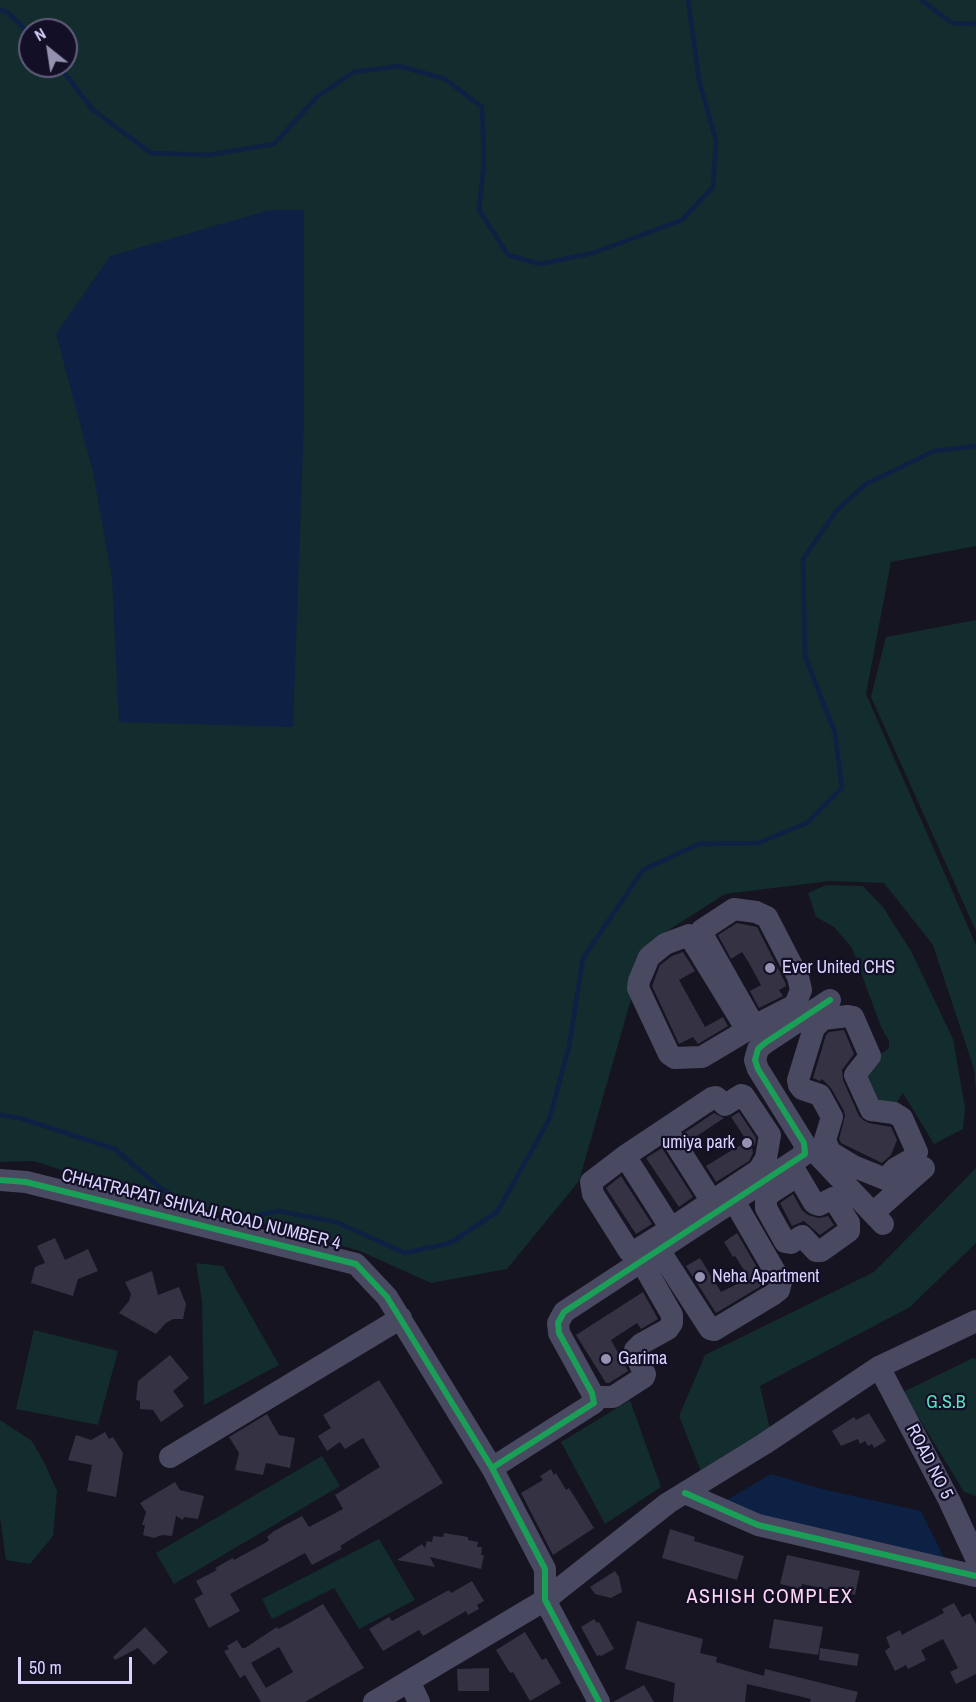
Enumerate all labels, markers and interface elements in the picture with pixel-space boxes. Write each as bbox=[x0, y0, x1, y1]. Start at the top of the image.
north arrow bbox=[18, 18, 78, 78]
text: N bbox=[30, 22, 50, 46]
place label: Ever United CHS bbox=[782, 957, 895, 979]
marker: Ever United CHS bbox=[763, 961, 777, 975]
place label: umiya park bbox=[662, 1132, 735, 1154]
marker: umiya park bbox=[740, 1136, 754, 1150]
street label: CHHATRAPATI SHIVAJI ROAD NUMBER 4 bbox=[59, 1165, 343, 1255]
place label: Neha Apartment bbox=[712, 1266, 819, 1288]
marker: Neha Apartment bbox=[693, 1270, 707, 1284]
place label: Garima bbox=[618, 1348, 667, 1370]
marker: Garima bbox=[599, 1352, 613, 1366]
park label: G.S.B bbox=[926, 1392, 966, 1414]
street label: ROAD NO 5 bbox=[901, 1421, 957, 1503]
district label: ASHISH COMPLEX bbox=[687, 1586, 853, 1610]
scale bar bbox=[21, 1645, 135, 1683]
text: 50 m bbox=[29, 1655, 62, 1680]

